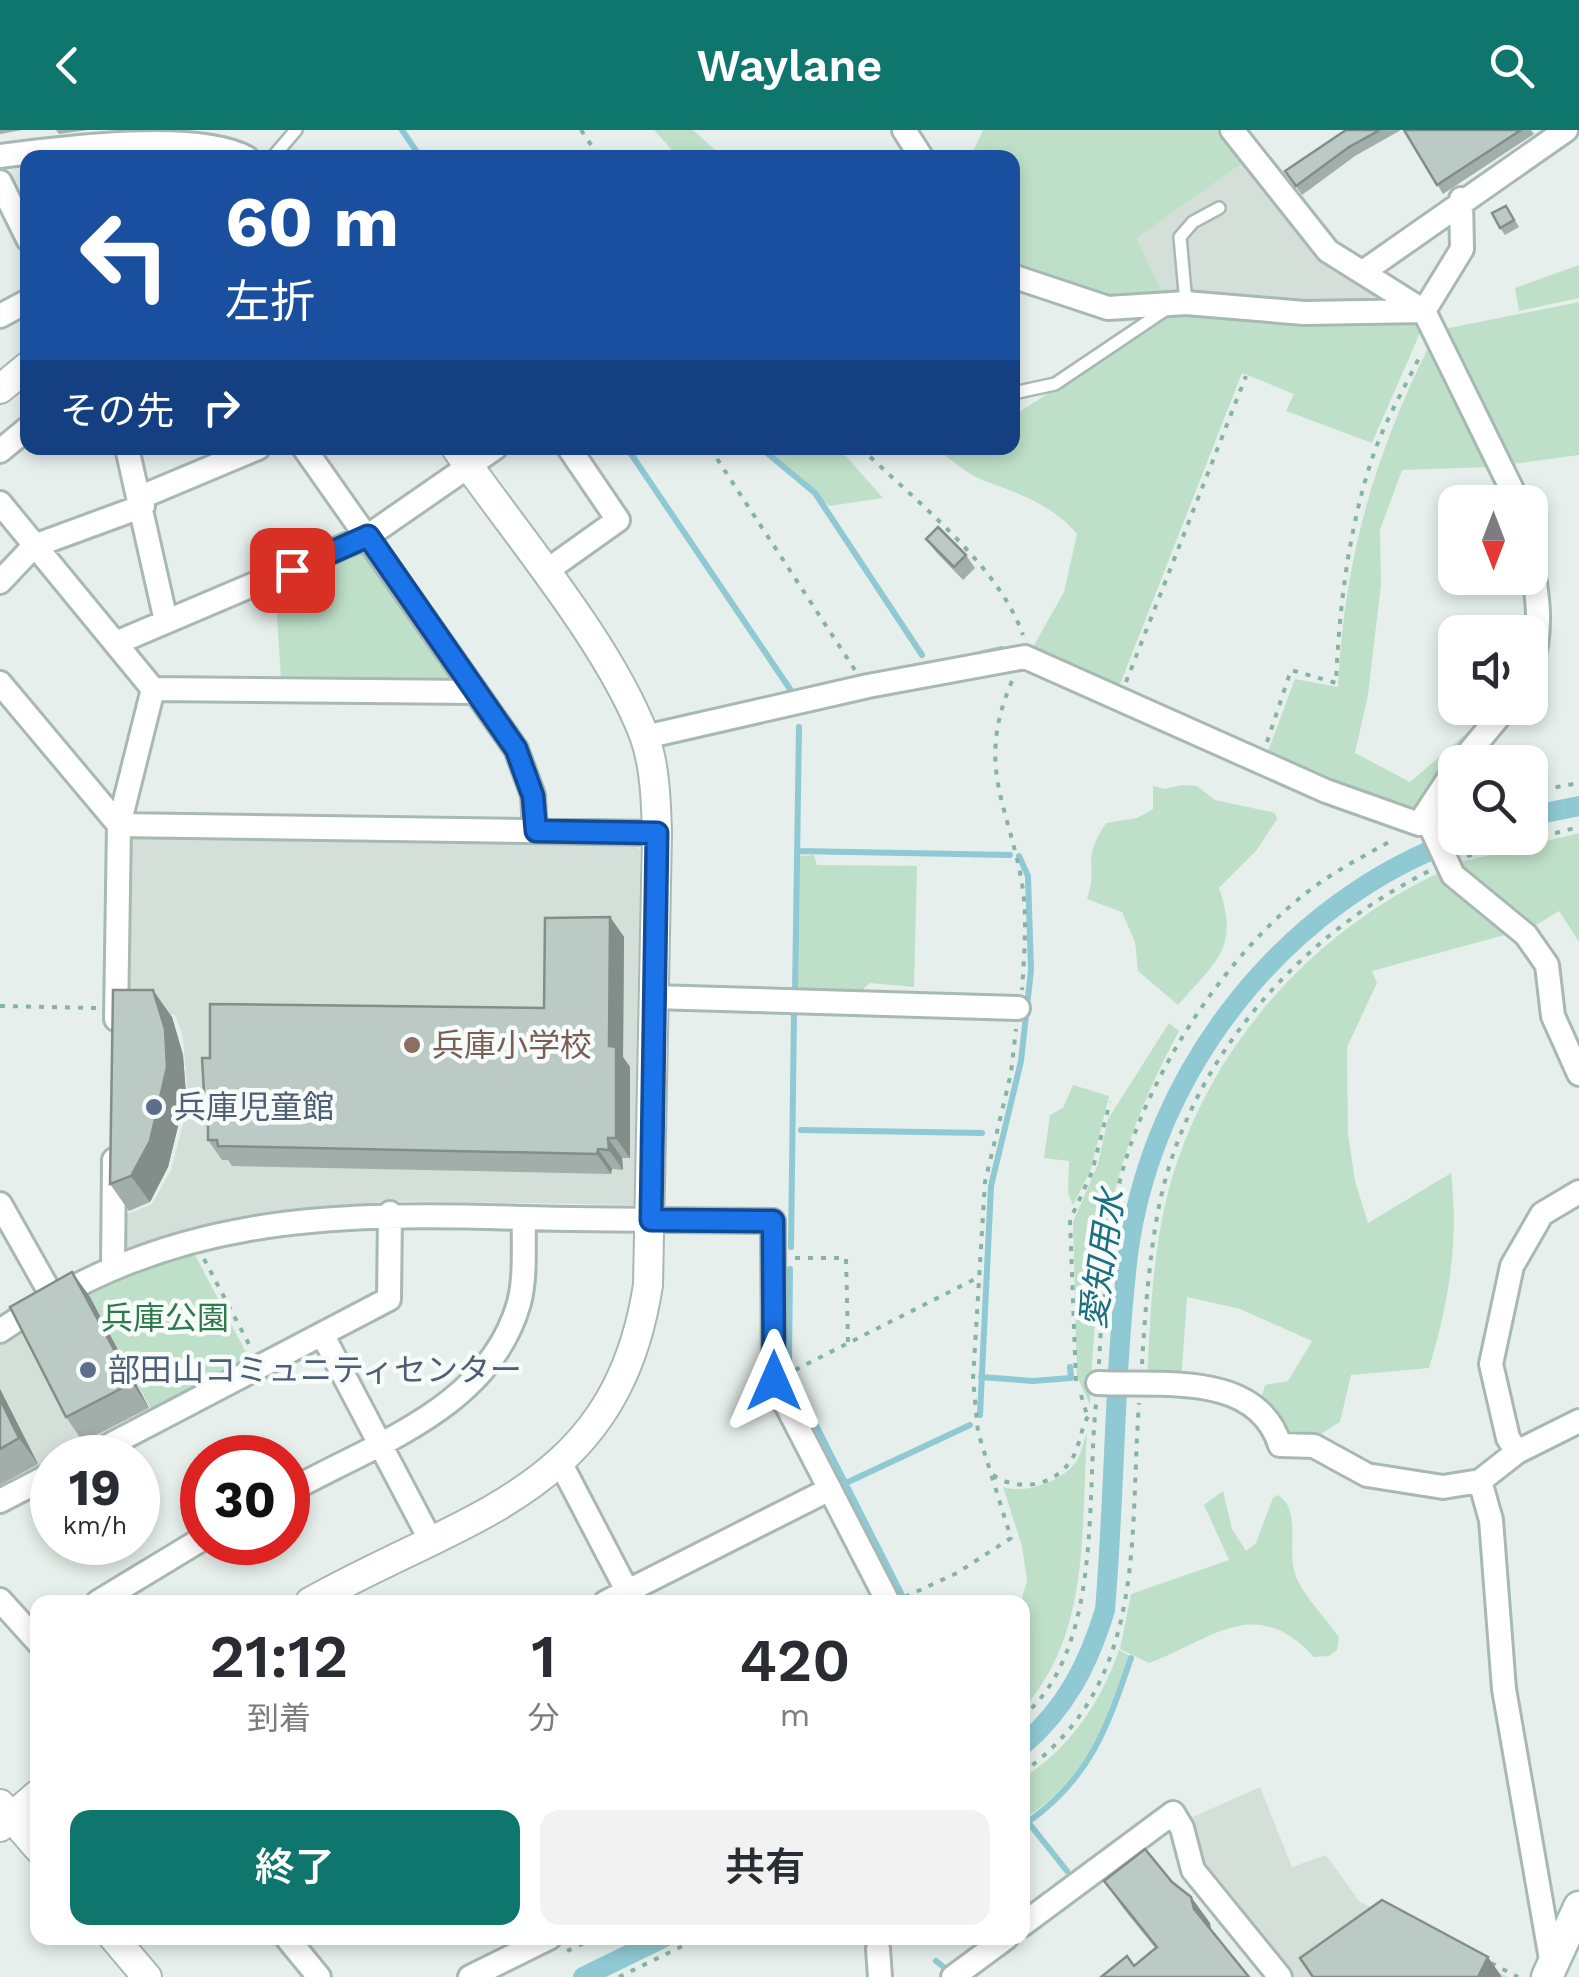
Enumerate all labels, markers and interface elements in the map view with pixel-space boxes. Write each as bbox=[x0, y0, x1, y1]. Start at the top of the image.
icon: back bbox=[40, 38, 95, 93]
icon: search bbox=[1484, 38, 1539, 93]
text: Waylane bbox=[697, 39, 882, 92]
text: 60 m bbox=[225, 181, 399, 263]
icon: left bbox=[60, 190, 190, 320]
text: 左折 bbox=[225, 275, 315, 328]
icon: right bbox=[194, 380, 249, 435]
text: その先 bbox=[60, 389, 174, 433]
north arrow bbox=[1438, 485, 1548, 595]
map controls bbox=[1438, 485, 1548, 855]
pin bbox=[250, 528, 335, 613]
icon: arrive bbox=[265, 543, 320, 598]
button: sound bbox=[1438, 615, 1548, 725]
button: search bbox=[1438, 745, 1548, 855]
place label: 兵庫小学校 bbox=[432, 1026, 592, 1064]
marker: 兵庫小学校 bbox=[401, 1034, 423, 1056]
place label: 兵庫児童館 bbox=[174, 1088, 334, 1126]
marker: 兵庫児童館 bbox=[143, 1096, 165, 1118]
water label: 愛知用水 bbox=[1071, 1183, 1133, 1331]
park label: 兵庫公園 bbox=[101, 1299, 229, 1337]
position arrow bbox=[722, 1329, 826, 1433]
place label: 部田山コミュニティセンター bbox=[108, 1351, 522, 1389]
marker: 部田山コミュニティセンター bbox=[77, 1359, 99, 1381]
speed limit sign: 30 bbox=[180, 1435, 310, 1565]
text: 19 bbox=[69, 1458, 121, 1517]
text: km/h bbox=[63, 1511, 127, 1540]
text: 21:12 bbox=[209, 1621, 348, 1692]
text: 1 bbox=[531, 1621, 556, 1692]
text: 420 bbox=[739, 1625, 850, 1696]
text: m bbox=[780, 1696, 810, 1734]
text: 到着 bbox=[247, 1699, 311, 1737]
text: 分 bbox=[528, 1699, 560, 1737]
button: 終了 bbox=[70, 1810, 520, 1925]
button: 共有 bbox=[540, 1810, 990, 1925]

